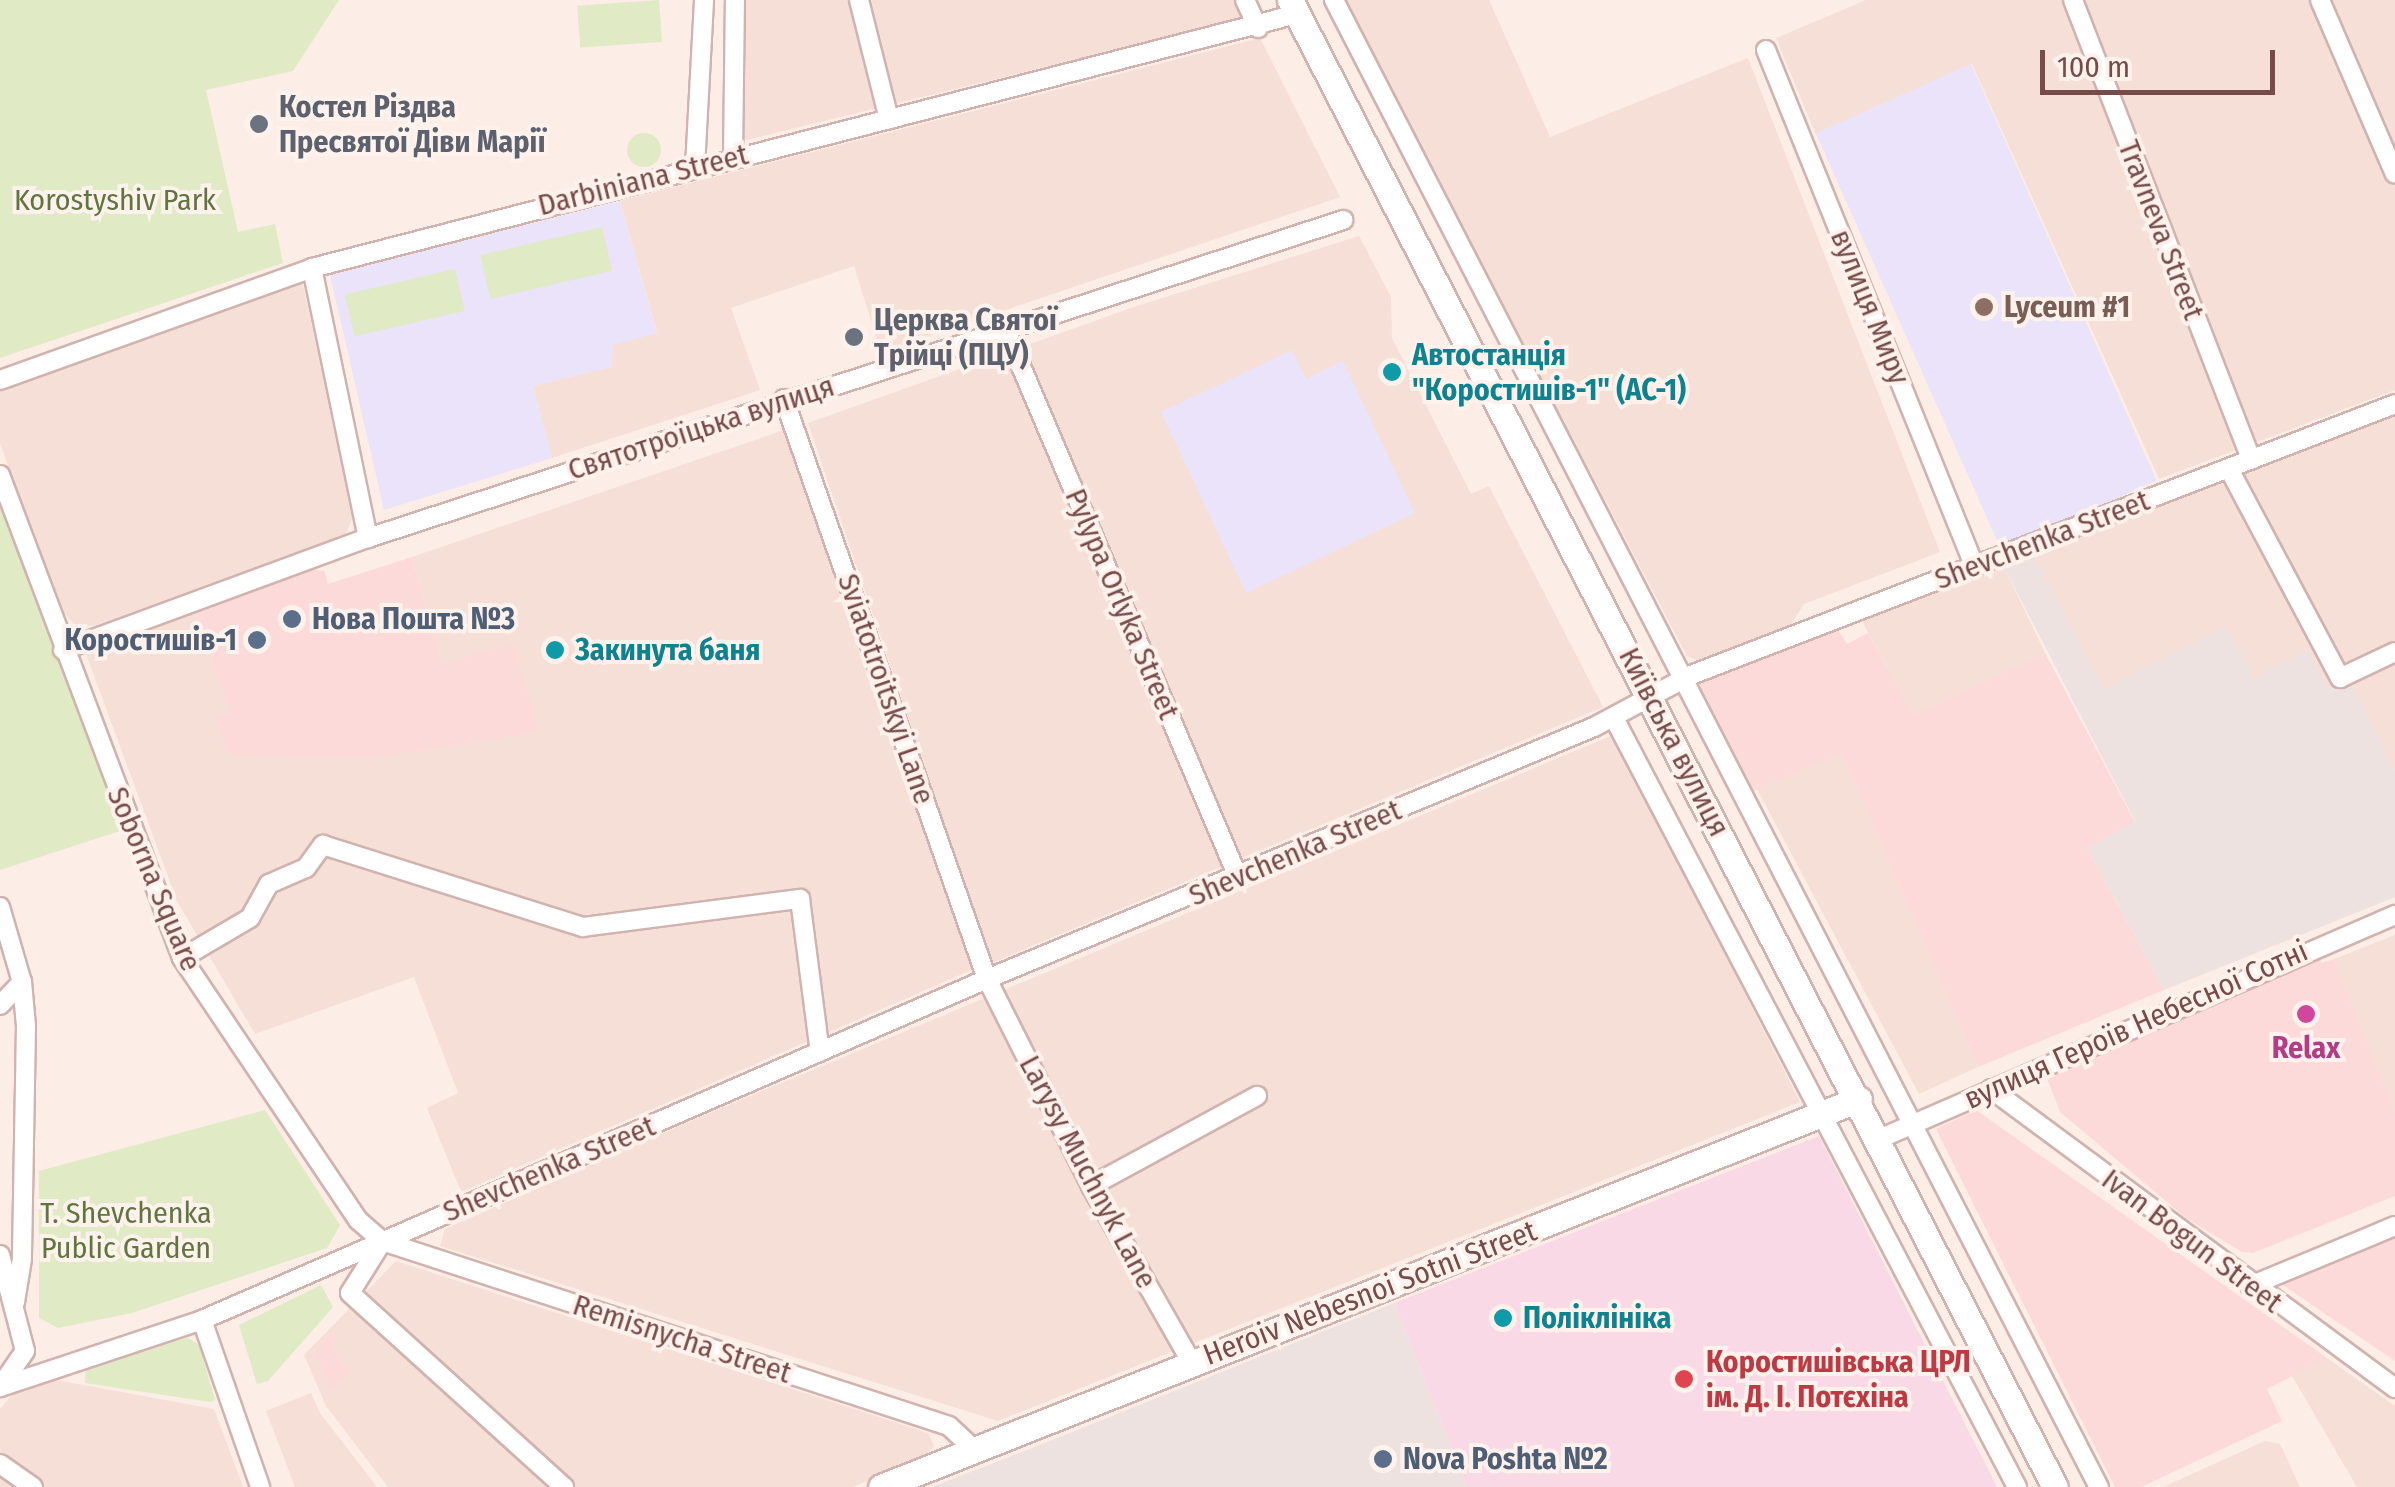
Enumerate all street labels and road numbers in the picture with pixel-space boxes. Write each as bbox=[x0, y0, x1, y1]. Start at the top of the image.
street label: Travneva Street bbox=[2110, 135, 2212, 325]
street label: Darbiniana Street bbox=[534, 137, 752, 223]
street label: вулиця Миру bbox=[1823, 224, 1917, 390]
street label: Святотроїцька вулиця bbox=[563, 368, 839, 488]
street label: Pylypa Orlyka Street bbox=[1057, 483, 1187, 725]
street label: Shevchenka Street bbox=[1930, 483, 2154, 597]
street label: Sviatotroitskyi Lane bbox=[830, 569, 942, 809]
street label: Київська вулиця bbox=[1611, 642, 1737, 842]
street label: Soborna Square bbox=[99, 782, 209, 976]
street label: Shevchenka Street bbox=[1184, 792, 1406, 914]
street label: вулиця Героїв Небесної Сотні bbox=[1959, 933, 2313, 1117]
street label: Larysy Muchnyk Lane bbox=[1011, 1050, 1165, 1294]
street label: Shevchenka Street bbox=[438, 1108, 660, 1230]
street label: Ivan Bogun Street bbox=[2095, 1161, 2289, 1321]
street label: Heroiv Nebesnoi Sotni Street bbox=[1198, 1213, 1542, 1373]
street label: Remisnycha Street bbox=[568, 1287, 796, 1391]

